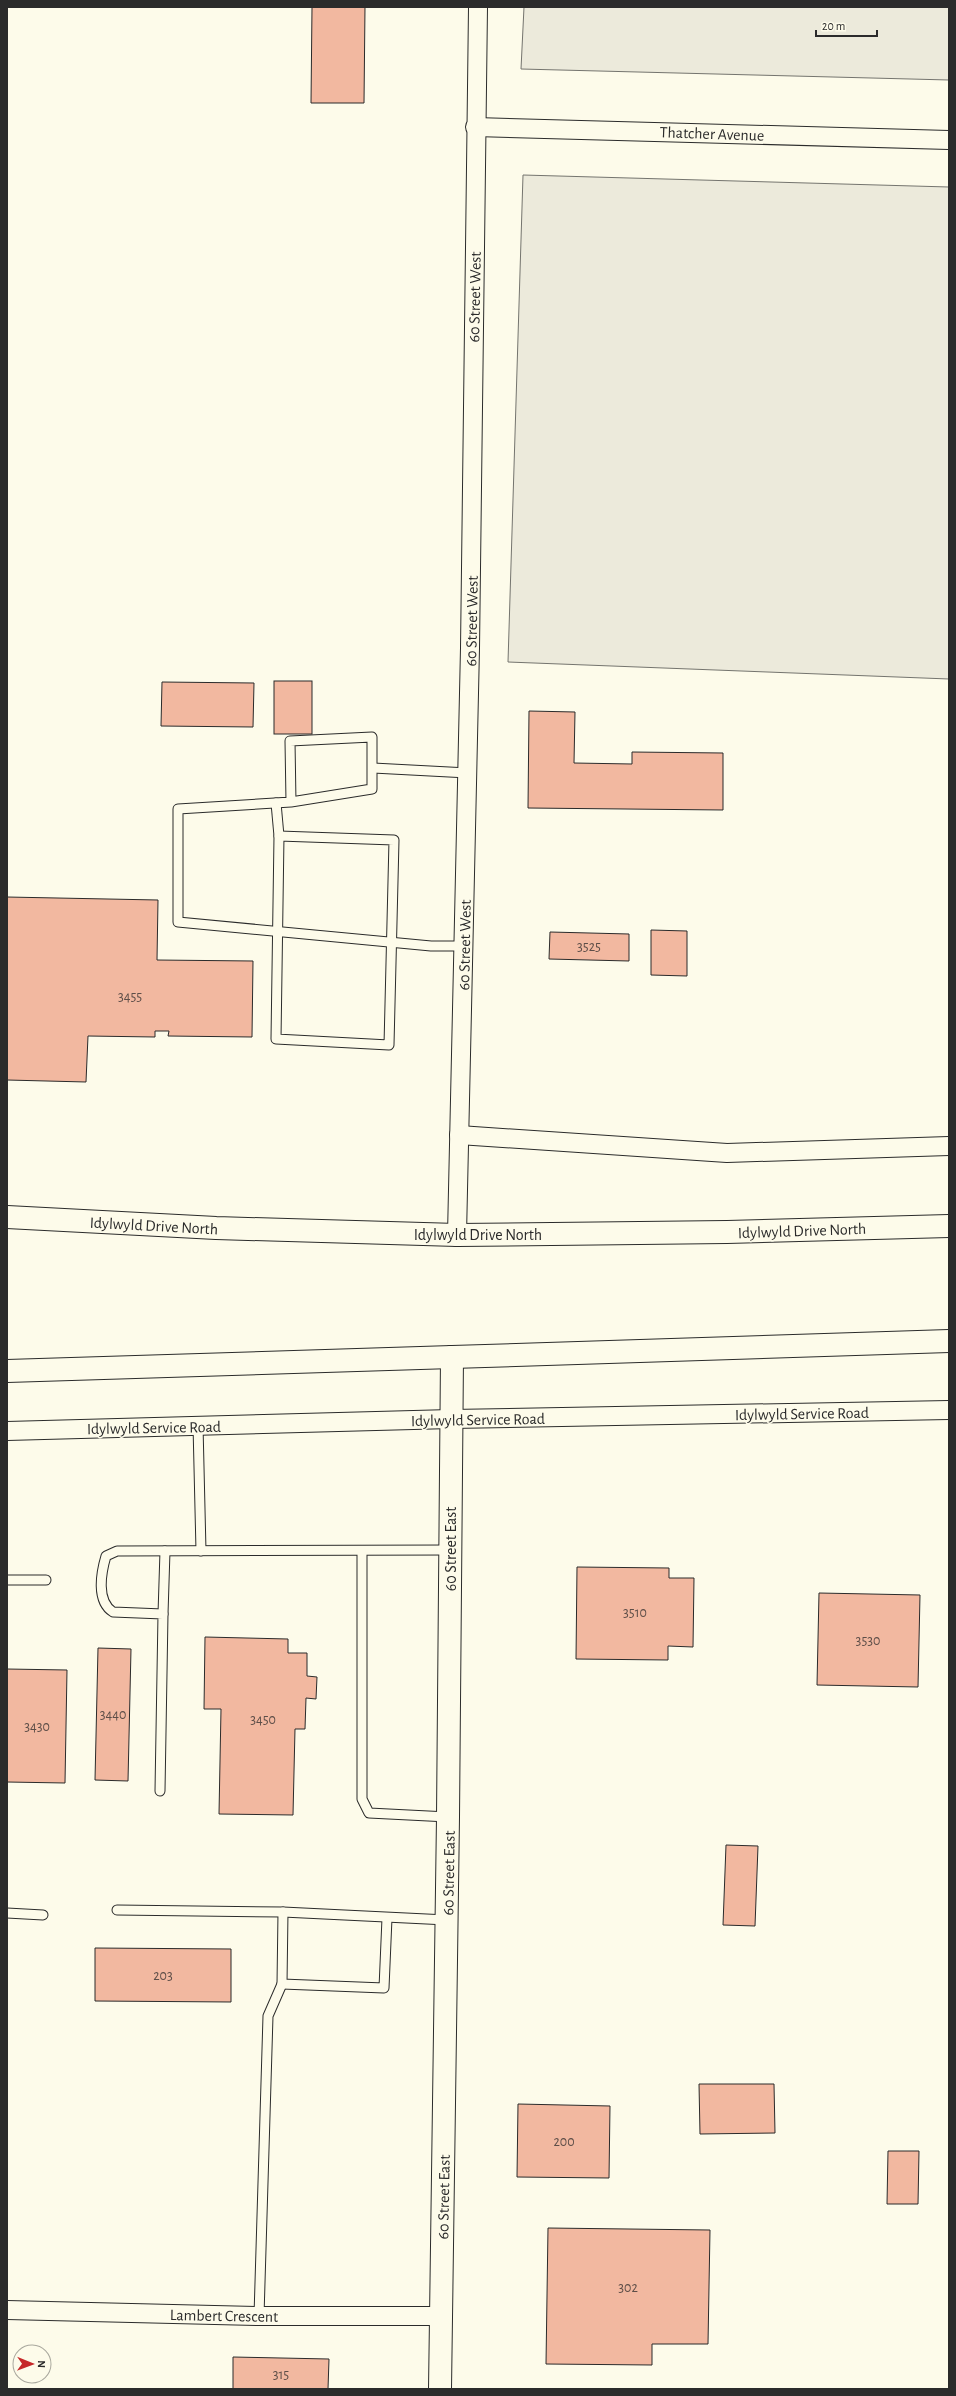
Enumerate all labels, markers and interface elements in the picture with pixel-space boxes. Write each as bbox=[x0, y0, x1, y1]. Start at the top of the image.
scale bar bbox=[816, 12, 877, 38]
text: 20 m bbox=[822, 20, 845, 32]
street label: Thatcher Avenue bbox=[659, 124, 765, 144]
street label: 60 Street West bbox=[466, 251, 484, 343]
street label: 60 Street West bbox=[463, 575, 481, 667]
street label: 60 Street West bbox=[456, 899, 474, 991]
house number: 3525 bbox=[577, 940, 601, 954]
house number: 3455 bbox=[118, 990, 142, 1004]
street label: Idylwyld Drive North bbox=[89, 1215, 218, 1238]
street label: Idylwyld Drive North bbox=[738, 1221, 866, 1242]
street label: Idylwyld Drive North bbox=[414, 1227, 542, 1244]
street label: Idylwyld Service Road bbox=[735, 1405, 869, 1424]
street label: Idylwyld Service Road bbox=[411, 1411, 545, 1430]
street label: Idylwyld Service Road bbox=[87, 1419, 221, 1438]
street label: 60 Street East bbox=[443, 1507, 459, 1591]
house number: 3510 bbox=[623, 1606, 647, 1620]
house number: 3530 bbox=[856, 1634, 880, 1648]
house number: 3440 bbox=[100, 1708, 126, 1722]
house number: 3450 bbox=[250, 1713, 276, 1727]
house number: 3430 bbox=[24, 1720, 50, 1734]
street label: 60 Street East bbox=[440, 1831, 458, 1916]
house number: 203 bbox=[153, 1969, 173, 1983]
house number: 200 bbox=[553, 2135, 575, 2149]
street label: 60 Street East bbox=[435, 2155, 453, 2240]
house number: 302 bbox=[618, 2281, 638, 2295]
street label: Lambert Crescent bbox=[170, 2307, 278, 2325]
north arrow bbox=[12, 2344, 52, 2384]
text: N bbox=[36, 2360, 47, 2368]
house number: 315 bbox=[273, 2368, 289, 2382]

